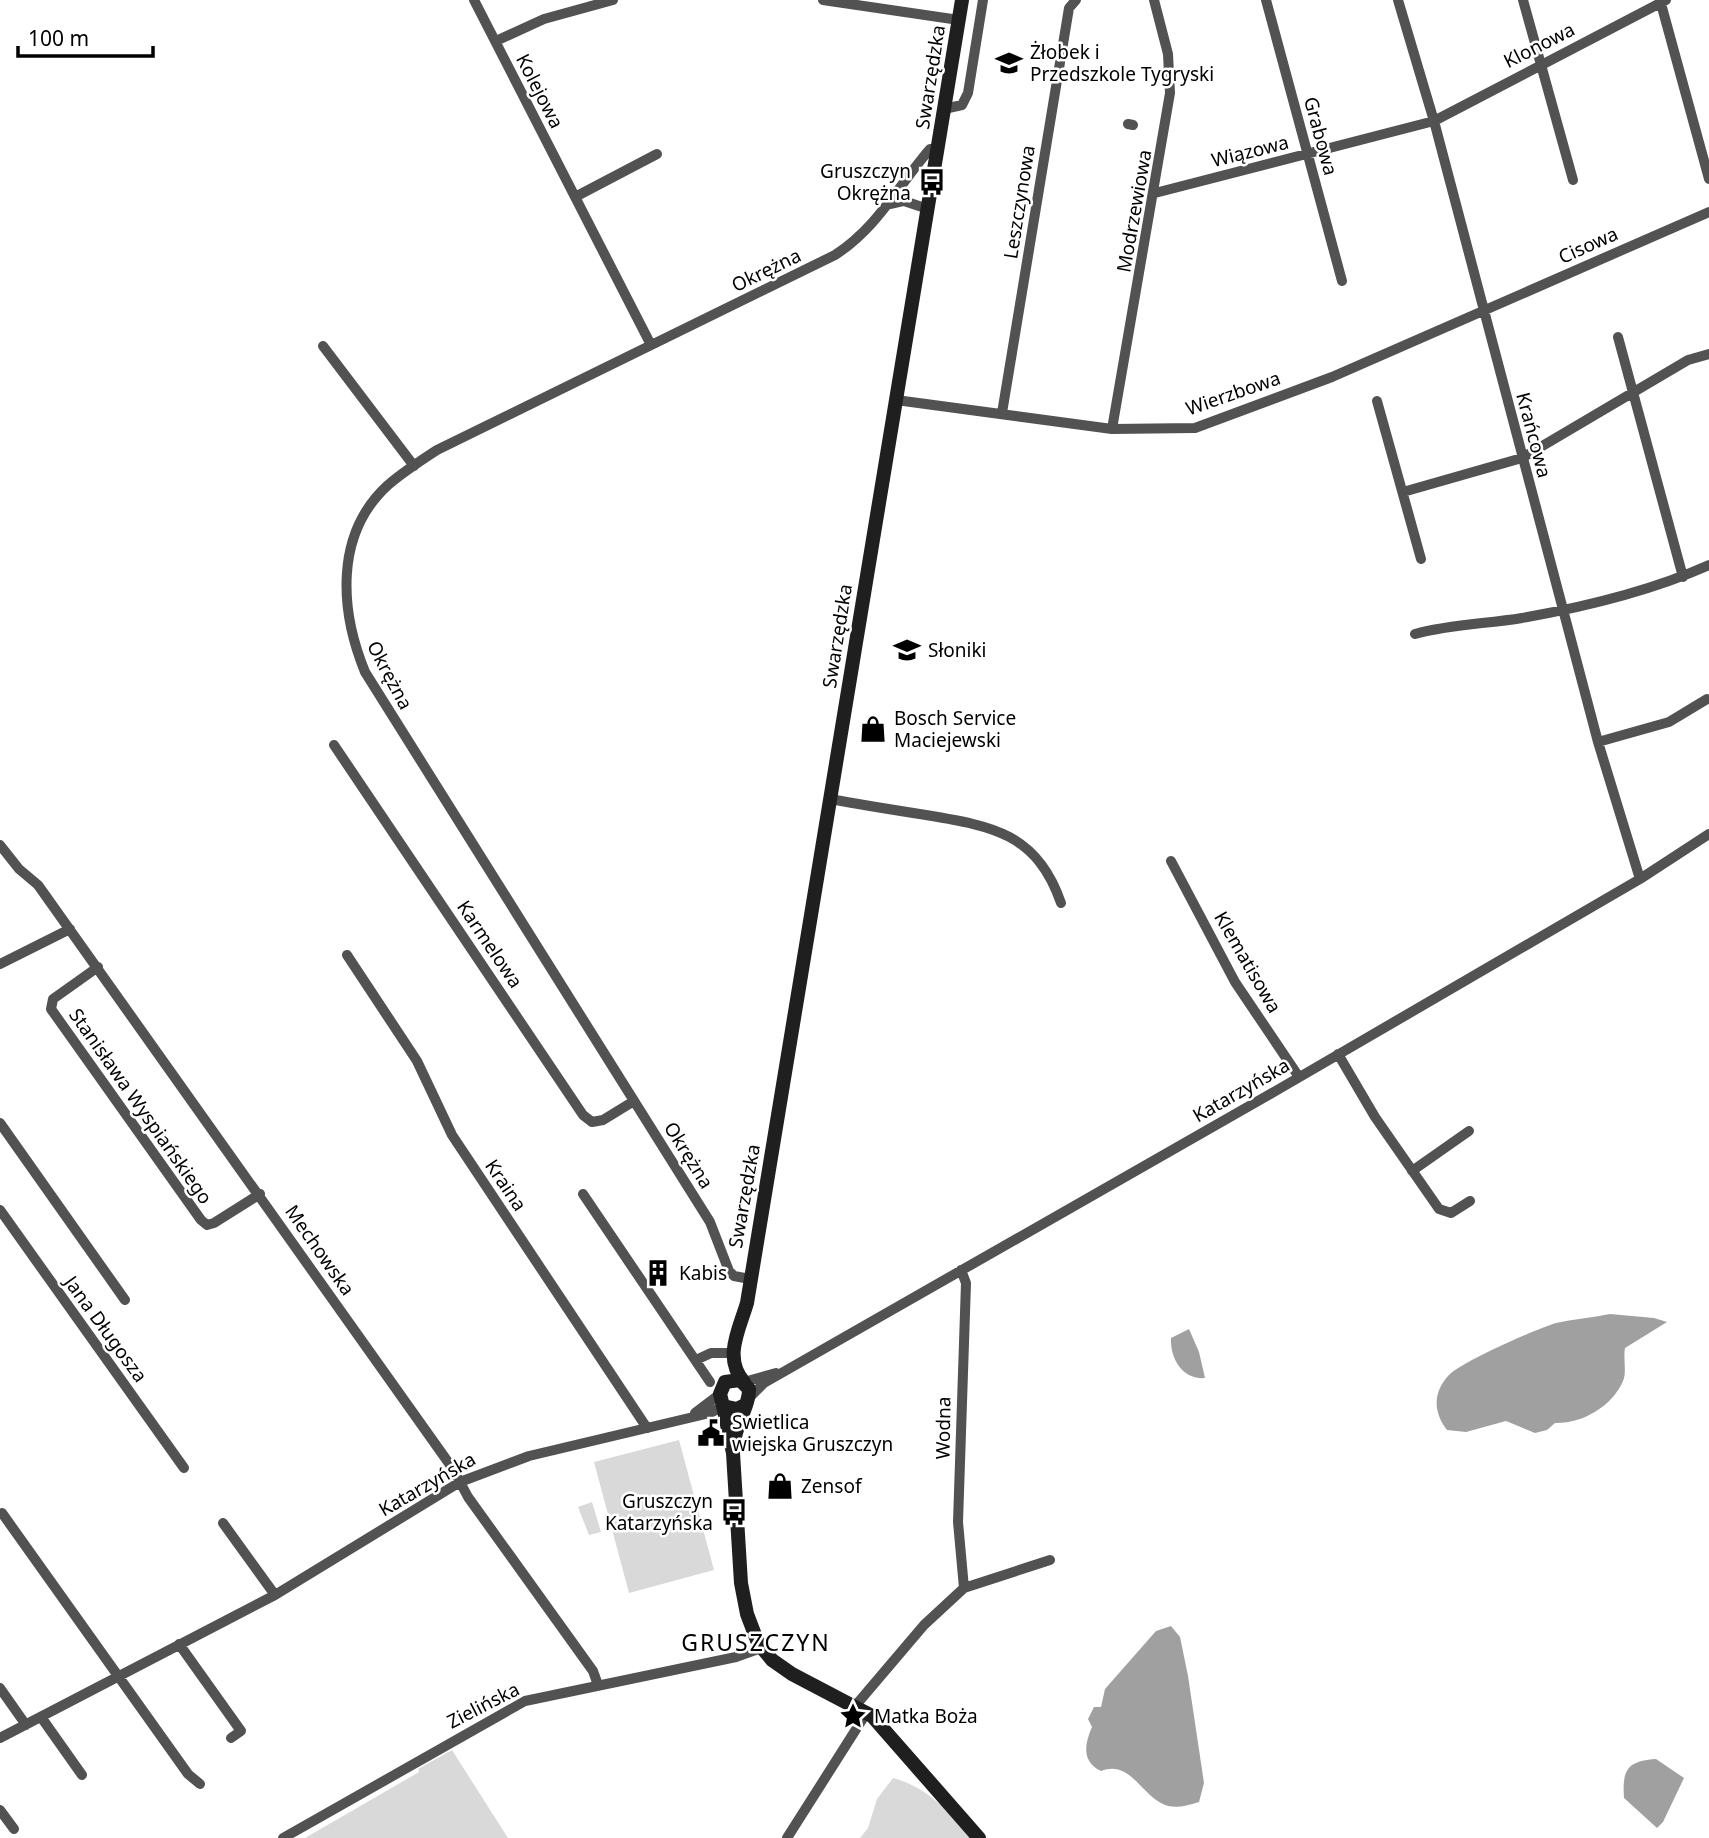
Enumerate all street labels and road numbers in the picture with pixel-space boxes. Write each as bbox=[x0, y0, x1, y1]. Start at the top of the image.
street label: Klonowa bbox=[1499, 16, 1579, 74]
street label: Swarzędzka bbox=[909, 23, 951, 131]
street label: Kolejowa bbox=[510, 49, 570, 133]
street label: Grabowa bbox=[1298, 94, 1344, 178]
street label: Wiązowa bbox=[1209, 129, 1291, 173]
street label: Leszczynowa bbox=[997, 143, 1041, 261]
street label: Modrzewiowa bbox=[1110, 148, 1158, 274]
street label: Cisowa bbox=[1554, 220, 1622, 270]
street label: Okrężna bbox=[727, 242, 805, 298]
street label: Wierzbowa bbox=[1182, 365, 1284, 421]
street label: Krańcowa bbox=[1510, 389, 1558, 481]
street label: Swarzędzka bbox=[816, 582, 858, 690]
street label: Okrężna bbox=[361, 636, 419, 714]
street label: Karmelowa bbox=[451, 895, 529, 993]
street label: Klematisowa bbox=[1208, 906, 1288, 1018]
street label: Stanisława Wyspiańskiego bbox=[63, 1003, 219, 1209]
street label: Katarzyńska bbox=[1188, 1052, 1294, 1128]
street label: Okrężna bbox=[658, 1117, 720, 1193]
street label: Swarzędzka bbox=[722, 1142, 766, 1250]
street label: Kraina bbox=[479, 1154, 533, 1216]
street label: Mechowska bbox=[279, 1200, 361, 1300]
street label: Jana Długosza bbox=[57, 1269, 153, 1387]
street label: Wodna bbox=[929, 1396, 957, 1460]
street label: Katarzyńska bbox=[374, 1446, 480, 1522]
street label: Zielińska bbox=[442, 1676, 524, 1734]

